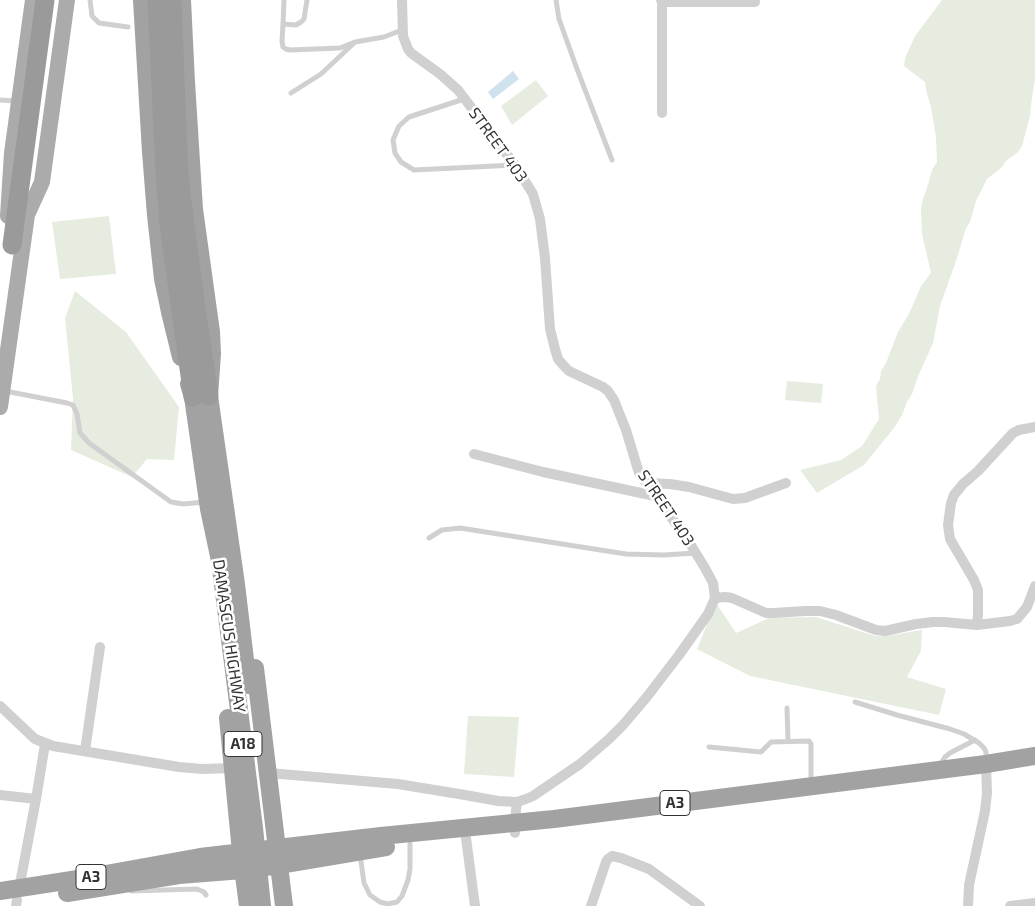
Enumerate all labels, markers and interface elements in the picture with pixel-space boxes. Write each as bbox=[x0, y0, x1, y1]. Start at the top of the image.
street label: STREET 403 bbox=[465, 104, 531, 186]
street label: STREET 403 bbox=[634, 466, 698, 550]
street label: DAMASCUS HIGHWAY bbox=[209, 558, 249, 714]
road number: A18 bbox=[224, 732, 262, 756]
road number: A3 bbox=[660, 790, 690, 816]
road number: A3 bbox=[76, 864, 106, 890]

